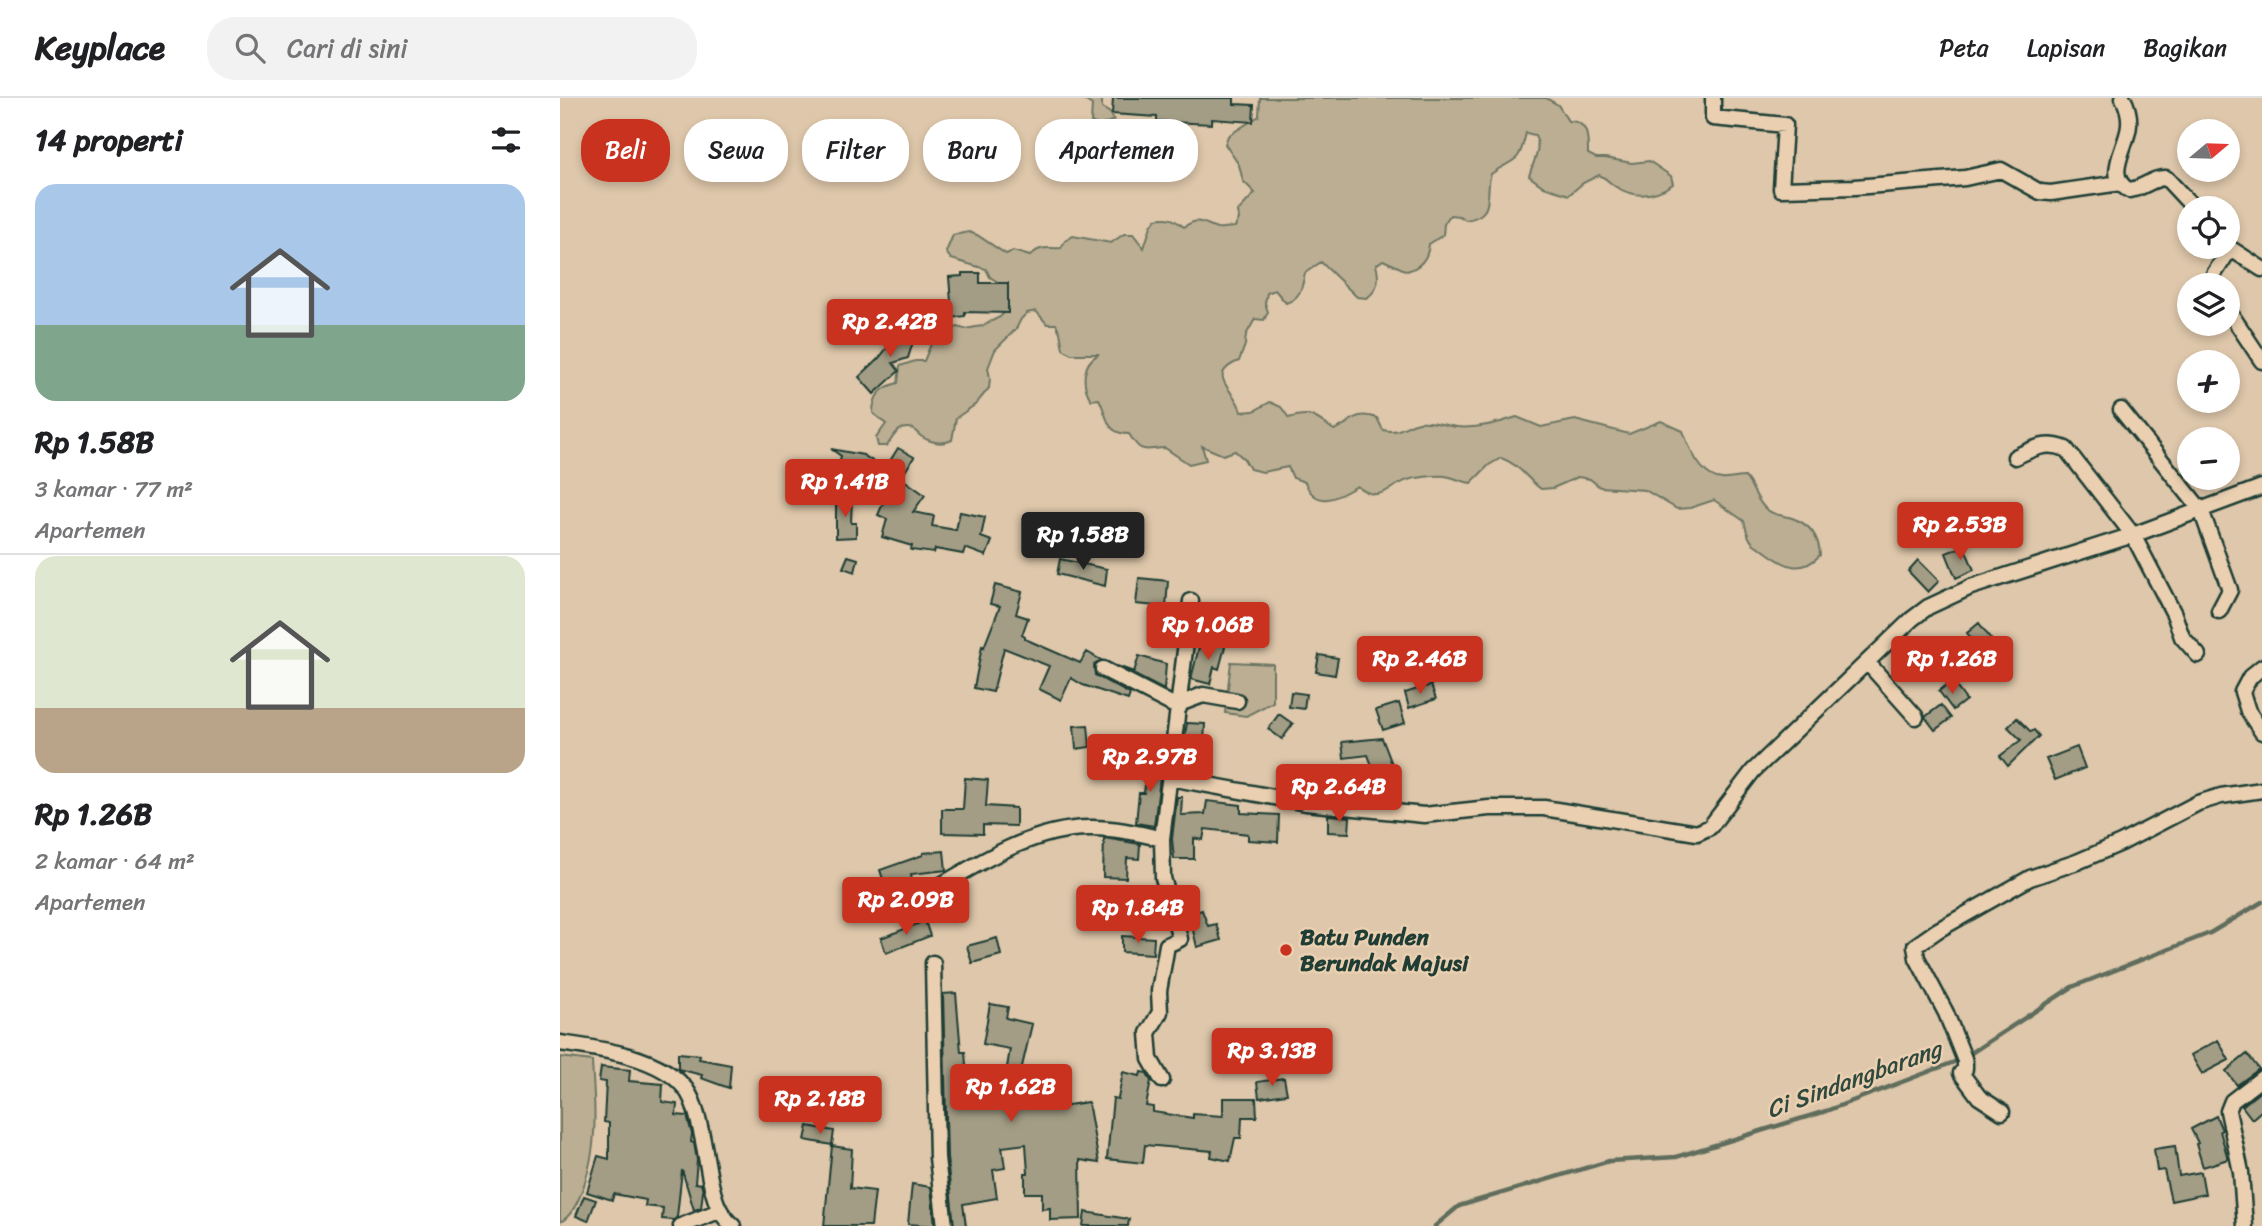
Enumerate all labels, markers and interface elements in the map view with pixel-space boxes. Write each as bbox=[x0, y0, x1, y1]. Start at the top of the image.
search box bbox=[207, 17, 697, 80]
text: Keyplace bbox=[35, 19, 165, 77]
text: Cari di sini bbox=[287, 25, 407, 71]
text: Peta bbox=[1939, 27, 1989, 69]
text: Lapisan bbox=[2027, 27, 2105, 69]
text: Bagikan bbox=[2143, 27, 2227, 69]
icon: search bbox=[231, 29, 269, 67]
text: 14 properti bbox=[35, 113, 183, 167]
chip: Beli bbox=[581, 119, 670, 182]
chip: Sewa bbox=[684, 119, 788, 182]
chip: Filter bbox=[802, 119, 909, 182]
chip: Baru bbox=[923, 119, 1021, 182]
chip: Apartemen bbox=[1035, 119, 1198, 182]
north arrow bbox=[2177, 119, 2240, 182]
map controls bbox=[2177, 119, 2240, 490]
icon: filters bbox=[487, 121, 525, 159]
button: locate bbox=[2177, 196, 2240, 259]
icon: home bbox=[217, 230, 343, 356]
button: layers bbox=[2177, 273, 2240, 336]
pin: Rp 2.42B bbox=[818, 300, 962, 359]
text: Rp 2.42B bbox=[843, 301, 937, 342]
button: + bbox=[2177, 350, 2240, 413]
text: Rp 1.58B bbox=[35, 415, 154, 469]
button: − bbox=[2177, 427, 2240, 490]
pin: Rp 1.41B bbox=[773, 460, 917, 519]
text: Rp 1.41B bbox=[801, 461, 889, 502]
text: 3 kamar · 77 m² bbox=[35, 469, 193, 510]
pin: Rp 2.53B bbox=[1888, 503, 2032, 562]
text: Rp 2.53B bbox=[1913, 504, 2007, 545]
text: Apartemen bbox=[35, 510, 145, 551]
pin: Rp 1.58B bbox=[1011, 512, 1155, 572]
text: Rp 1.58B bbox=[1037, 514, 1129, 555]
icon: home bbox=[217, 602, 343, 728]
pin: Rp 1.06B bbox=[1136, 602, 1280, 662]
text: Rp 1.06B bbox=[1162, 604, 1254, 645]
pin: Rp 2.46B bbox=[1348, 636, 1492, 696]
pin: Rp 1.26B bbox=[1880, 636, 2024, 696]
text: Rp 2.46B bbox=[1373, 638, 1467, 679]
text: Rp 1.26B bbox=[1907, 638, 1997, 679]
pin: Rp 2.97B bbox=[1078, 734, 1222, 794]
text: Rp 2.97B bbox=[1103, 736, 1197, 777]
pin: Rp 2.64B bbox=[1267, 764, 1411, 824]
text: Rp 2.64B bbox=[1292, 766, 1386, 807]
text: Rp 1.26B bbox=[35, 787, 152, 841]
text: 2 kamar · 64 m² bbox=[35, 841, 195, 882]
pin: Rp 2.09B bbox=[834, 878, 978, 937]
text: Rp 2.09B bbox=[858, 879, 954, 920]
text: Apartemen bbox=[35, 882, 145, 923]
pin: Rp 1.84B bbox=[1066, 886, 1210, 945]
text: Rp 1.84B bbox=[1092, 887, 1184, 928]
place label: Batu Punden Berundak Majusi bbox=[1300, 917, 1470, 984]
marker: Batu Punden Berundak Majusi bbox=[1278, 942, 1294, 958]
water label: Ci Sindangbarang bbox=[1760, 1027, 1950, 1130]
pin: Rp 3.13B bbox=[1200, 1028, 1344, 1088]
text: Rp 3.13B bbox=[1228, 1030, 1316, 1071]
pin: Rp 1.62B bbox=[939, 1065, 1083, 1124]
text: Rp 1.62B bbox=[966, 1066, 1056, 1107]
pin: Rp 2.18B bbox=[748, 1076, 892, 1136]
text: Rp 2.18B bbox=[775, 1078, 865, 1119]

